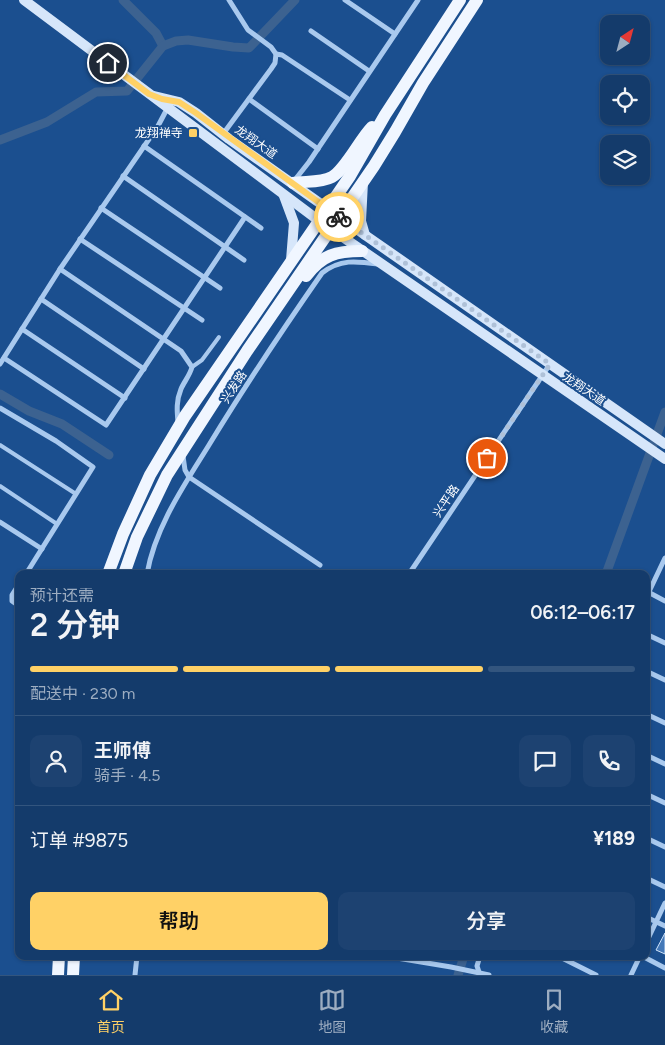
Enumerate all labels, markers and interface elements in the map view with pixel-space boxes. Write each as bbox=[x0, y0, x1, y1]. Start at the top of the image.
north arrow bbox=[600, 15, 650, 65]
map controls bbox=[600, 15, 650, 185]
pin bbox=[87, 42, 129, 84]
icon: home bbox=[94, 49, 122, 77]
button: locate bbox=[600, 75, 650, 125]
street label: 龙翔大道 bbox=[232, 122, 280, 162]
place label: 龙翔禅寺 bbox=[135, 126, 183, 140]
marker: 龙翔禅寺 bbox=[187, 127, 199, 139]
button: layers bbox=[600, 135, 650, 185]
courier bbox=[314, 192, 364, 242]
icon: bike bbox=[325, 203, 353, 231]
street label: 兴发路 bbox=[218, 368, 250, 406]
street label: 龙翔大道 bbox=[560, 370, 608, 408]
pin bbox=[466, 437, 508, 479]
icon: bag bbox=[473, 444, 501, 472]
street label: 兴平路 bbox=[430, 482, 462, 520]
text: 预计还需 bbox=[30, 586, 94, 605]
text: 06:12–06:17 bbox=[530, 601, 635, 624]
text: 2 分钟 bbox=[30, 606, 120, 644]
text: 配送中 · 230 m bbox=[30, 684, 135, 703]
button: person bbox=[30, 735, 82, 787]
button: chat bbox=[519, 735, 571, 787]
button: phone bbox=[583, 735, 635, 787]
text: 王师傅 bbox=[94, 739, 151, 762]
text: 骑手 · 4.5 bbox=[94, 766, 160, 785]
text: ¥189 bbox=[593, 827, 635, 850]
text: 订单 #9875 bbox=[30, 829, 128, 852]
button: 帮助 bbox=[30, 892, 328, 950]
button: 分享 bbox=[338, 892, 635, 950]
tab: 首页 bbox=[97, 986, 125, 1036]
tab: 地图 bbox=[318, 986, 346, 1036]
tab: 收藏 bbox=[540, 986, 568, 1036]

